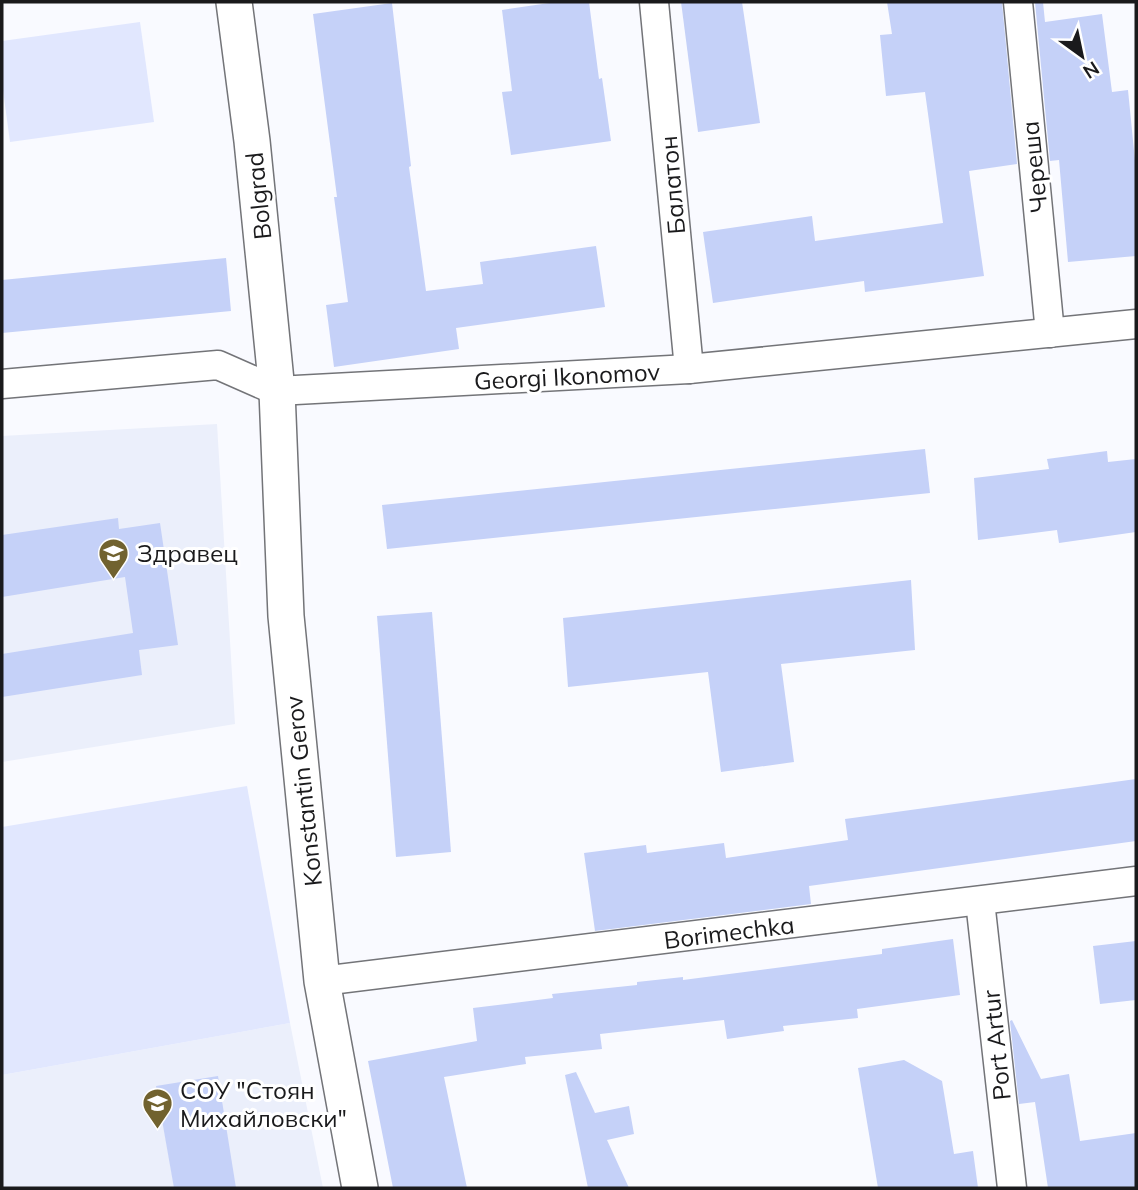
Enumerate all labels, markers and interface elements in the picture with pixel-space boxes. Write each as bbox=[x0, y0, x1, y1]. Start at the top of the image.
north arrow bbox=[1047, 21, 1117, 91]
text: N bbox=[1079, 56, 1104, 84]
street label: Череша bbox=[1014, 120, 1054, 214]
street label: Балатон bbox=[653, 134, 691, 236]
street label: Bolgrad bbox=[239, 151, 277, 241]
street label: Georgi Ikonomov bbox=[473, 356, 661, 396]
school or university icon: Здравец bbox=[97, 536, 131, 580]
place label: Здравец bbox=[137, 538, 238, 568]
street label: Konstantin Gerov bbox=[278, 694, 328, 888]
street label: Borimechka bbox=[662, 909, 796, 955]
street label: Port Artur bbox=[975, 988, 1017, 1102]
place label: СОУ "Стоян Михайловски" bbox=[180, 1075, 347, 1133]
school or university icon: СОУ "Стоян Михайловски" bbox=[140, 1087, 174, 1131]

